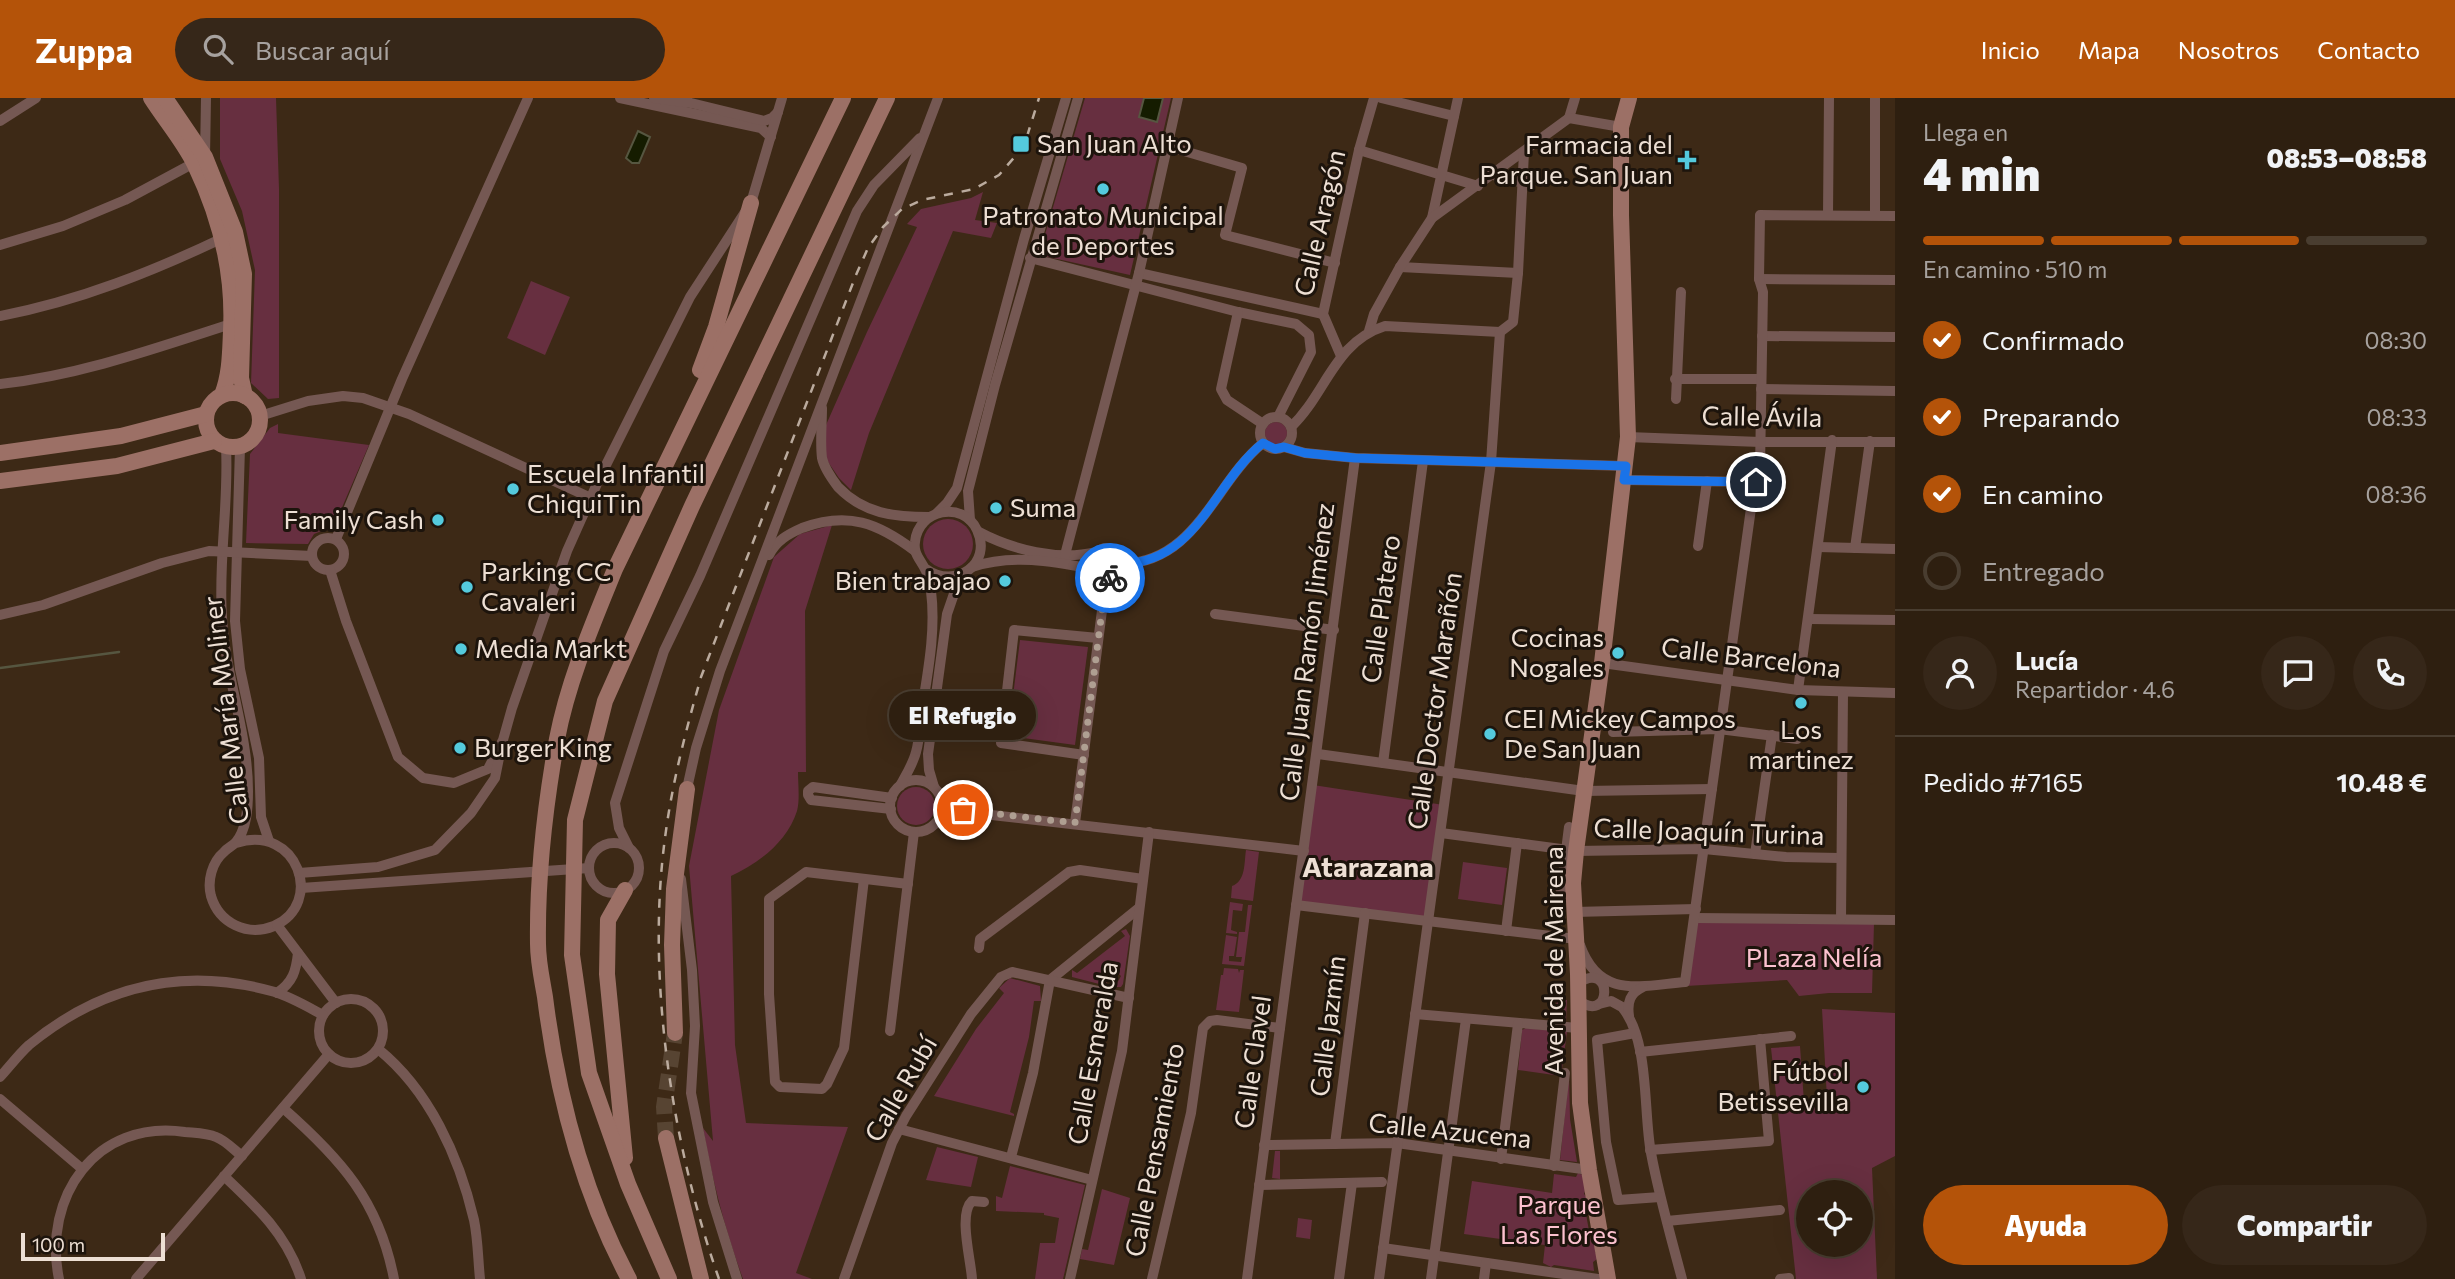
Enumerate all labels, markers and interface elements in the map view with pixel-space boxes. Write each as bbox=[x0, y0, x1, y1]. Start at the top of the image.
search box bbox=[175, 18, 665, 81]
text: Zuppa bbox=[35, 29, 133, 70]
icon: search bbox=[199, 30, 237, 68]
text: Buscar aquí bbox=[255, 34, 390, 65]
text: Inicio bbox=[1981, 35, 2040, 64]
text: Mapa bbox=[2078, 35, 2140, 64]
text: Nosotros bbox=[2178, 35, 2279, 64]
text: Contacto bbox=[2317, 35, 2420, 64]
text: Llega en bbox=[1923, 118, 2008, 146]
place label: San Juan Alto bbox=[1037, 127, 1192, 158]
place label: Farmacia del Parque. San Juan bbox=[1479, 128, 1673, 189]
marker: San Juan Alto bbox=[1011, 134, 1031, 154]
text: 08:53–08:58 bbox=[2267, 142, 2427, 173]
text: 4 min bbox=[1923, 144, 2041, 200]
street label: Calle Aragón bbox=[1287, 146, 1350, 299]
marker: Farmacia del Parque. San Juan bbox=[1679, 152, 1695, 168]
marker: Patronato Municipal de Deportes bbox=[1095, 181, 1111, 197]
place label: Patronato Municipal de Deportes bbox=[982, 199, 1224, 260]
text: En camino · 510 m bbox=[1923, 255, 2107, 283]
icon: check bbox=[1923, 321, 1961, 359]
text: Confirmado bbox=[1982, 324, 2124, 355]
text: 08:30 bbox=[2364, 326, 2427, 354]
icon: check bbox=[1923, 398, 1961, 436]
street label: Calle Ávila bbox=[1702, 399, 1823, 432]
text: Preparando bbox=[1982, 401, 2120, 432]
text: 08:33 bbox=[2366, 403, 2427, 431]
pin bbox=[1726, 452, 1786, 512]
place label: Escuela Infantil ChiquiTin bbox=[527, 457, 705, 518]
icon: home bbox=[1737, 463, 1775, 501]
icon: check bbox=[1923, 475, 1961, 513]
text: En camino bbox=[1982, 478, 2104, 509]
text: 08:36 bbox=[2366, 480, 2427, 508]
marker: Escuela Infantil ChiquiTin bbox=[505, 481, 521, 497]
place label: Suma bbox=[1010, 491, 1076, 522]
marker: Suma bbox=[988, 500, 1004, 516]
street label: Calle Juan Ramón Jiménez bbox=[1272, 501, 1339, 803]
place label: Family Cash bbox=[283, 503, 424, 534]
marker: Family Cash bbox=[430, 512, 446, 528]
street label: Calle Platero bbox=[1354, 533, 1405, 685]
courier bbox=[1075, 543, 1145, 613]
place label: Parking CC Cavaleri bbox=[481, 555, 612, 616]
text: Entregado bbox=[1982, 555, 2105, 586]
icon: bike bbox=[1091, 559, 1129, 597]
place label: Bien trabajao bbox=[835, 564, 991, 595]
street label: Calle Doctor Marañón bbox=[1400, 570, 1467, 831]
marker: Bien trabajao bbox=[997, 573, 1013, 589]
marker: Parking CC Cavaleri bbox=[459, 579, 475, 595]
street label: Calle María Moliner bbox=[195, 594, 254, 826]
place label: Cocinas Nogales bbox=[1509, 621, 1604, 682]
street label: Calle Barcelona bbox=[1660, 630, 1843, 683]
place label: Media Markt bbox=[475, 632, 627, 663]
button: person bbox=[1923, 636, 1997, 710]
button: chat bbox=[2261, 636, 2335, 710]
button: phone bbox=[2353, 636, 2427, 710]
marker: Media Markt bbox=[453, 641, 469, 657]
text: Lucía bbox=[2015, 644, 2078, 675]
marker: Cocinas Nogales bbox=[1610, 645, 1626, 661]
text: Repartidor · 4.6 bbox=[2015, 675, 2175, 703]
callout: El Refugio bbox=[890, 691, 1036, 740]
marker: Los martinez bbox=[1793, 695, 1809, 711]
text: El Refugio bbox=[908, 701, 1017, 729]
place label: CEI Mickey Campos De San Juan bbox=[1504, 702, 1736, 763]
place label: Los martinez bbox=[1748, 713, 1854, 774]
marker: CEI Mickey Campos De San Juan bbox=[1482, 726, 1498, 742]
place label: Burger King bbox=[474, 731, 612, 762]
marker: Burger King bbox=[452, 740, 468, 756]
text: Pedido #7165 bbox=[1923, 766, 2083, 797]
text: 10.48 € bbox=[2336, 766, 2427, 797]
pin bbox=[933, 780, 993, 840]
icon: bag bbox=[944, 791, 982, 829]
street label: Calle Joaquín Turina bbox=[1593, 811, 1825, 850]
street label: Avenida de Mairena bbox=[1537, 846, 1568, 1076]
district label: Atarazana bbox=[1302, 849, 1434, 883]
park label: PLaza Nelía bbox=[1746, 941, 1882, 972]
street label: Calle Jazmín bbox=[1302, 954, 1351, 1098]
street label: Calle Esmeralda bbox=[1060, 959, 1123, 1147]
street label: Calle Clavel bbox=[1227, 993, 1276, 1130]
street label: Calle Rubí bbox=[857, 1029, 943, 1147]
street label: Calle Pensamiento bbox=[1118, 1040, 1189, 1259]
place label: Fútbol Betissevilla bbox=[1718, 1055, 1849, 1116]
marker: Fútbol Betissevilla bbox=[1855, 1079, 1871, 1095]
street label: Calle Azucena bbox=[1367, 1106, 1533, 1153]
map controls bbox=[1796, 1180, 1873, 1257]
button: locate bbox=[1796, 1180, 1873, 1257]
button: Ayuda bbox=[1923, 1185, 2168, 1265]
button: Compartir bbox=[2182, 1185, 2427, 1265]
park label: Parque Las Flores bbox=[1500, 1188, 1618, 1249]
scale bar bbox=[21, 1230, 164, 1262]
text: 100 m bbox=[32, 1233, 85, 1256]

